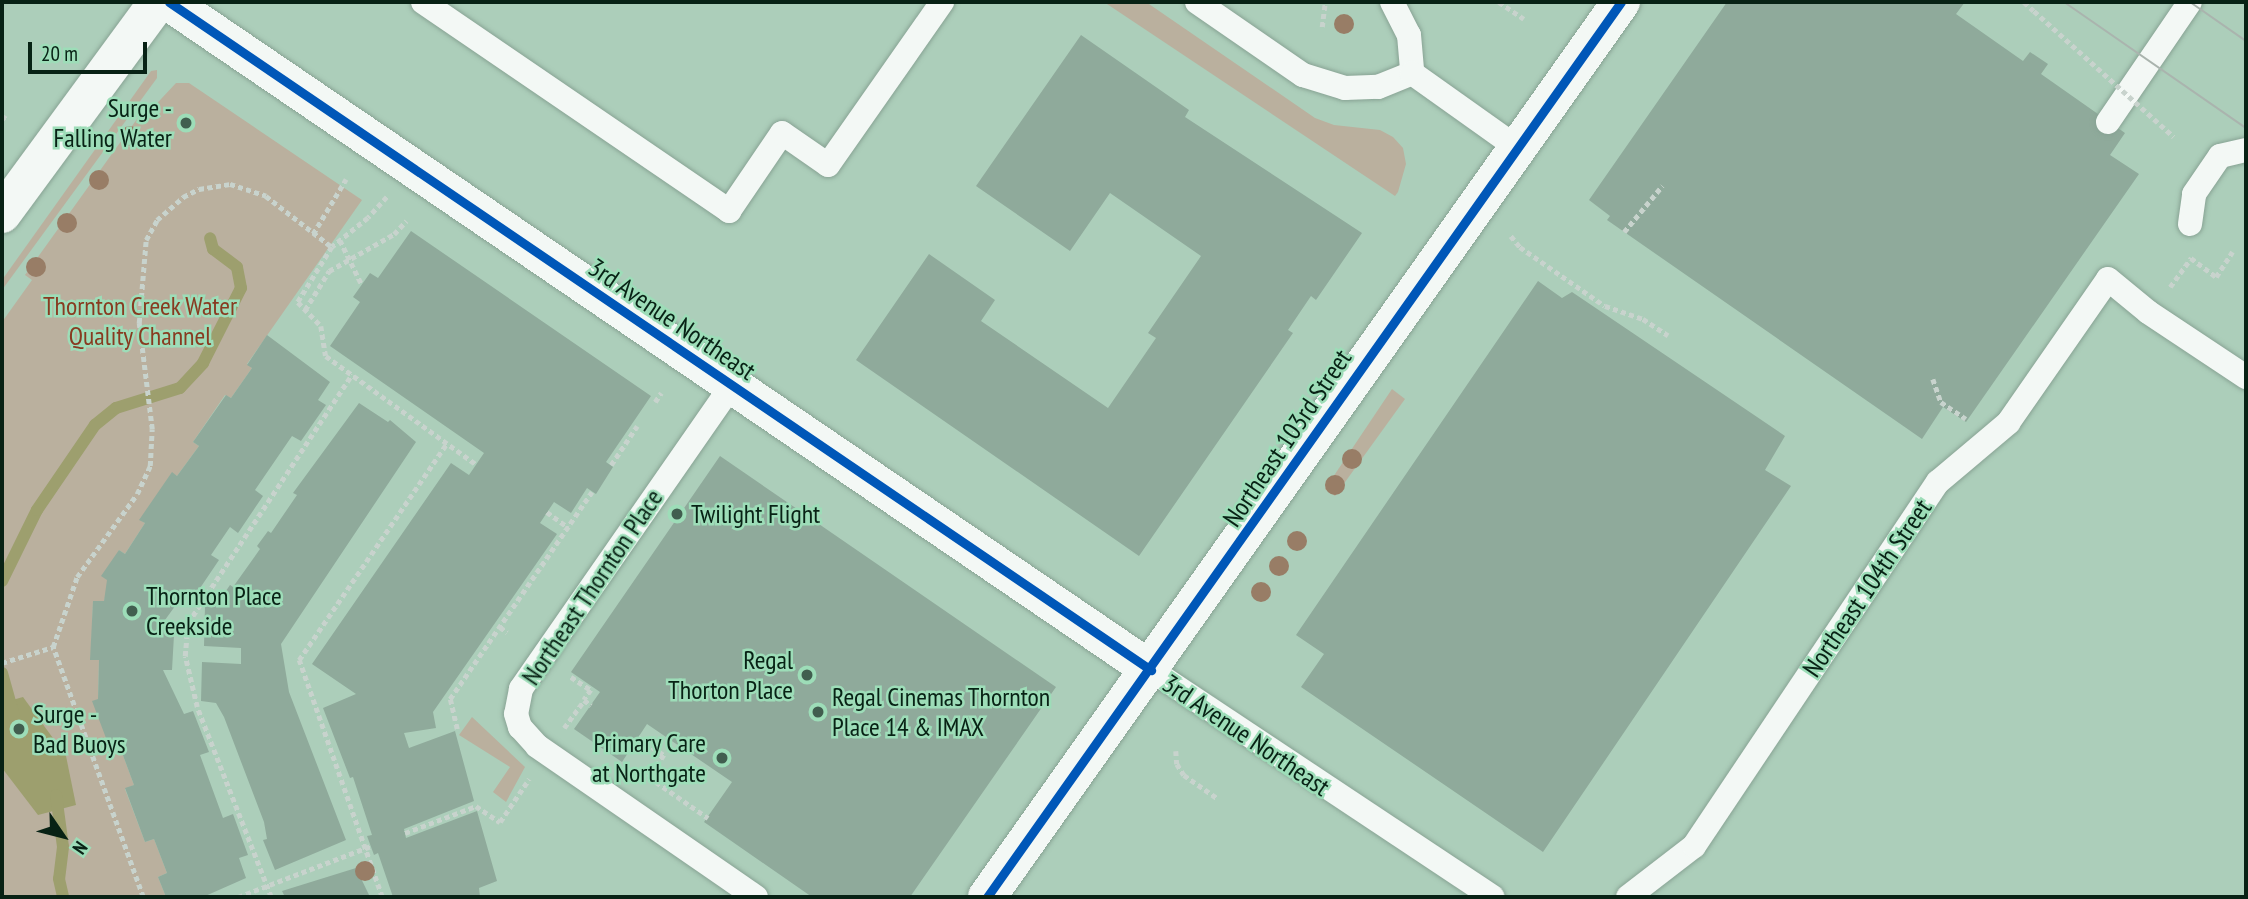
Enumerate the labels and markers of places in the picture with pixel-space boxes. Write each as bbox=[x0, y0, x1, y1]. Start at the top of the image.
place label: Surge - Falling Water bbox=[53, 92, 172, 154]
marker: Surge - Falling Water bbox=[178, 115, 194, 131]
place label: Twilight Flight bbox=[691, 498, 820, 530]
marker: Twilight Flight bbox=[669, 506, 685, 522]
place label: Thornton Place Creekside bbox=[146, 580, 282, 642]
marker: Thornton Place Creekside bbox=[124, 603, 140, 619]
place label: Regal Thorton Place bbox=[668, 644, 793, 706]
marker: Regal Thorton Place bbox=[799, 667, 815, 683]
place label: Regal Cinemas Thornton Place 14 & IMAX bbox=[832, 681, 1051, 742]
place label: Surge - Bad Buoys bbox=[33, 698, 125, 760]
marker: Regal Cinemas Thornton Place 14 & IMAX bbox=[810, 704, 826, 720]
marker: Surge - Bad Buoys bbox=[11, 721, 27, 737]
place label: Primary Care at Northgate bbox=[592, 727, 706, 788]
marker: Primary Care at Northgate bbox=[712, 748, 732, 768]

